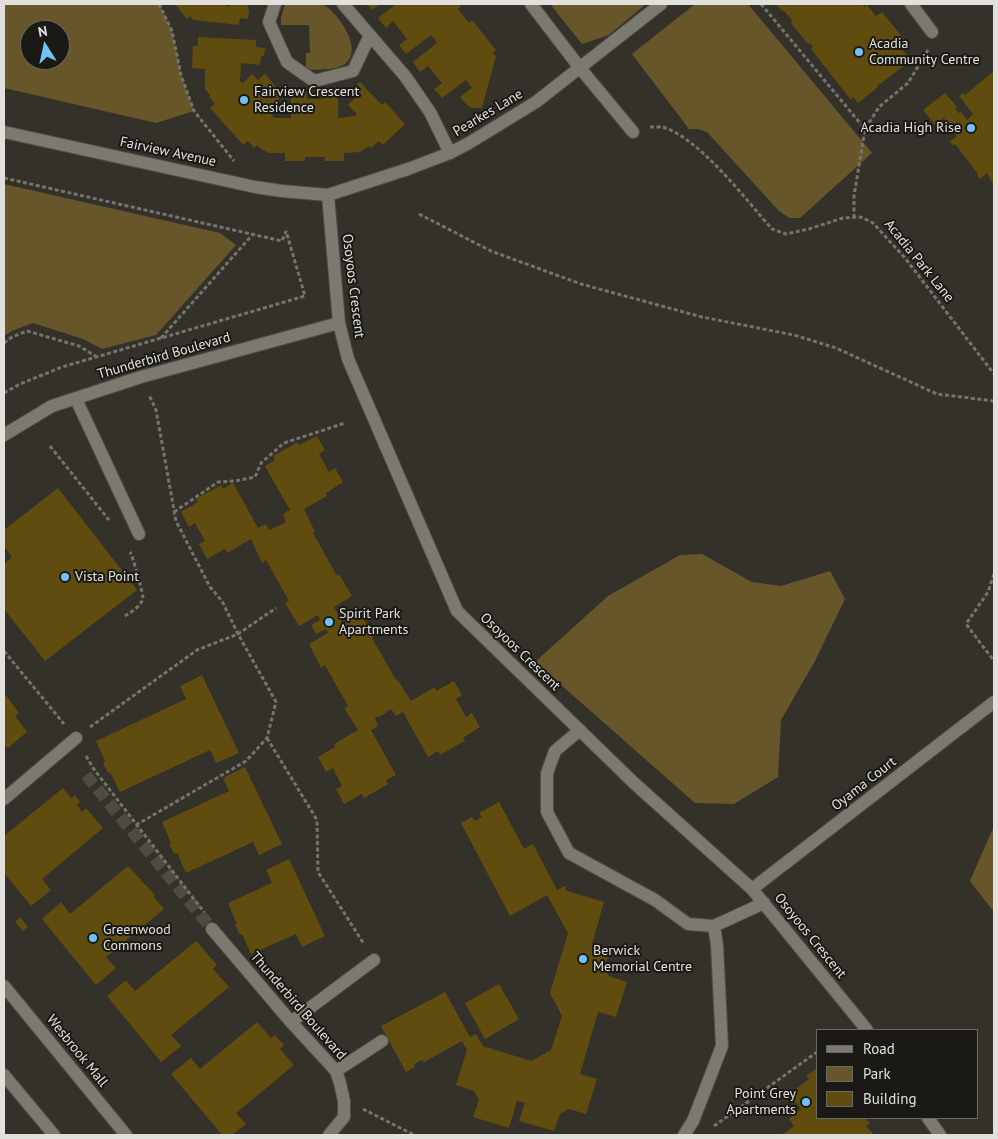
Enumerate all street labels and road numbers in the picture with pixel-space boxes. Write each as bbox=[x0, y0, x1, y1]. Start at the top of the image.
street label: Pearkes Lane bbox=[450, 86, 526, 140]
street label: Fairview Avenue bbox=[118, 134, 218, 170]
street label: Acadia Park Lane bbox=[881, 216, 957, 306]
street label: Osoyoos Crescent bbox=[338, 233, 368, 339]
street label: Thunderbird Boulevard bbox=[96, 329, 232, 383]
street label: Osoyoos Crescent bbox=[476, 610, 564, 694]
street label: Oyama Court bbox=[828, 754, 900, 814]
street label: Osoyoos Crescent bbox=[770, 890, 850, 982]
street label: Thunderbird Boulevard bbox=[247, 949, 349, 1063]
street label: Wesbrook Mall bbox=[43, 1012, 111, 1090]

